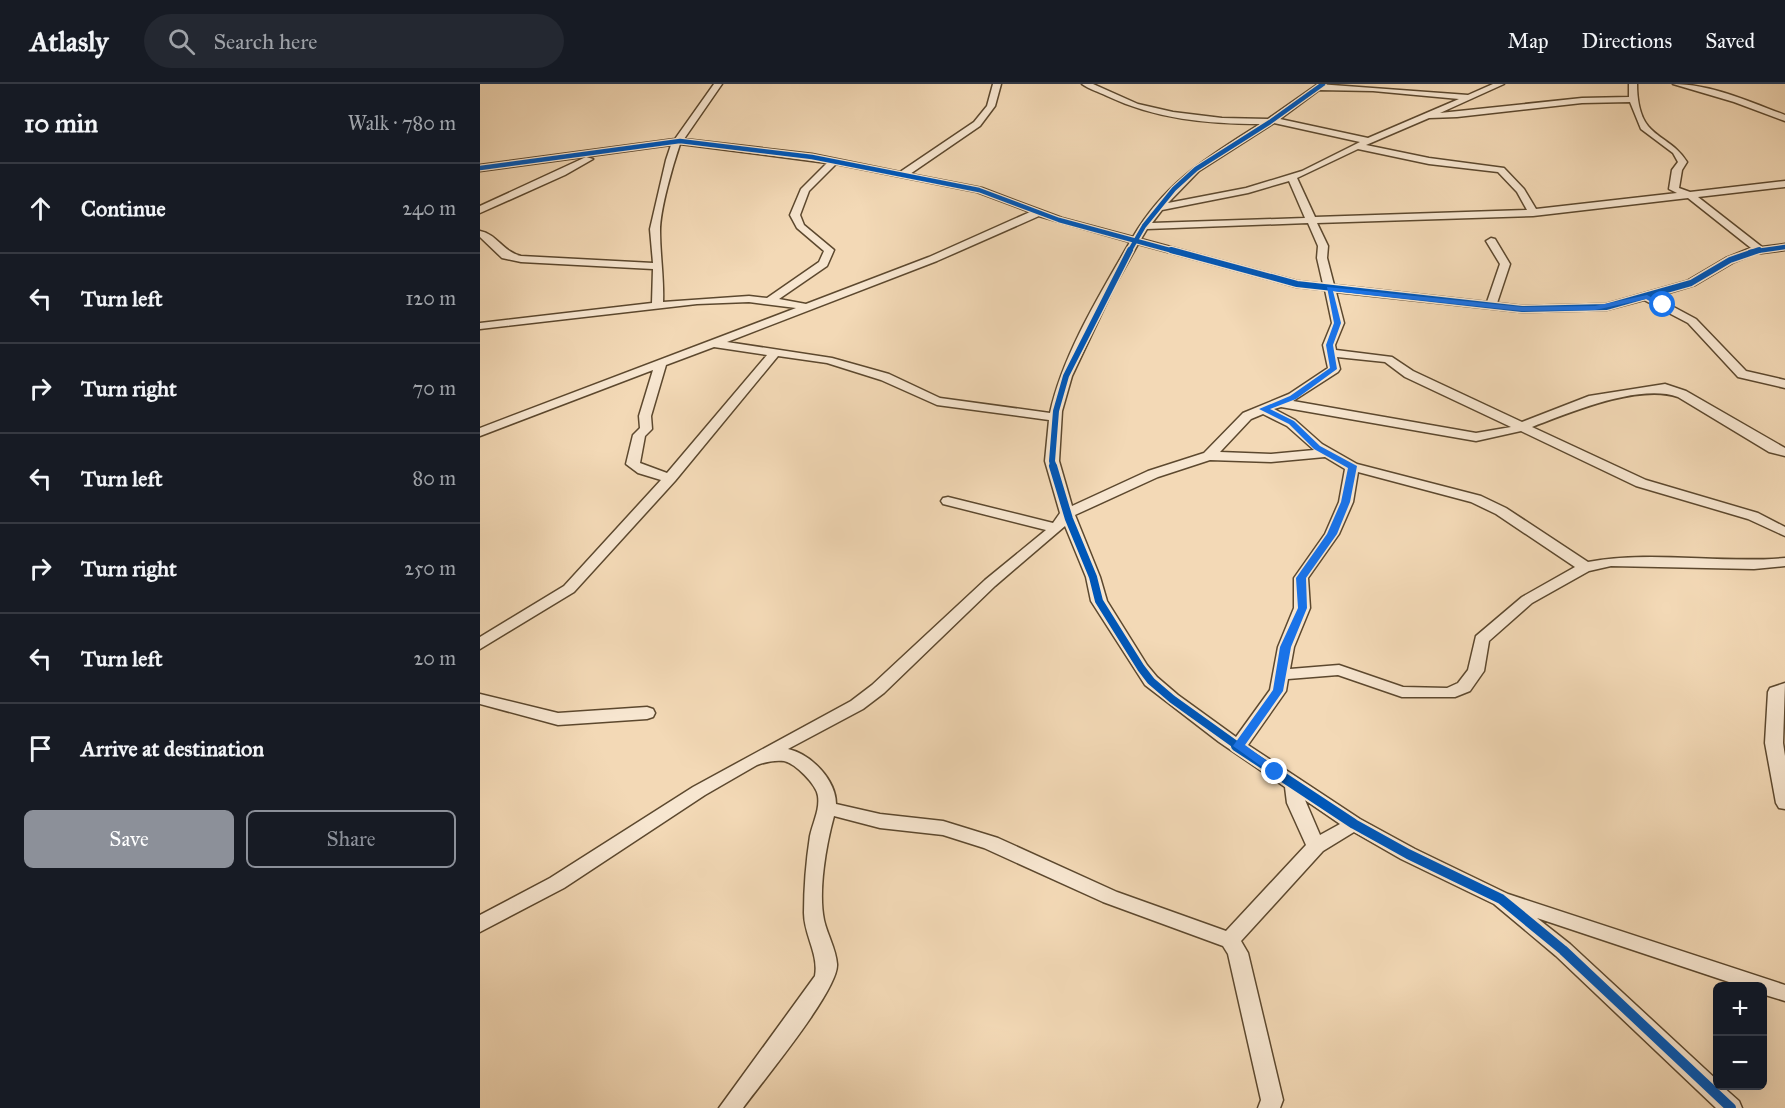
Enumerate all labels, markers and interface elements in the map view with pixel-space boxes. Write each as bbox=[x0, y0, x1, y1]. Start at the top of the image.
search box bbox=[144, 14, 564, 68]
text: Atlasly bbox=[30, 24, 108, 59]
icon: search bbox=[165, 25, 198, 58]
text: Search here bbox=[213, 28, 317, 55]
text: Map bbox=[1508, 28, 1549, 54]
text: Directions bbox=[1582, 28, 1672, 54]
text: Saved bbox=[1705, 28, 1755, 54]
text: 10 min bbox=[24, 107, 98, 139]
text: Walk · 780 m bbox=[348, 111, 456, 135]
icon: ahead bbox=[24, 192, 57, 225]
text: Continue bbox=[81, 195, 166, 222]
text: 240 m bbox=[402, 196, 456, 220]
icon: left bbox=[24, 282, 57, 315]
text: Turn left bbox=[81, 285, 163, 312]
text: 120 m bbox=[405, 286, 456, 310]
route start bbox=[1649, 291, 1675, 317]
icon: right bbox=[24, 372, 57, 405]
text: Turn right bbox=[81, 375, 177, 402]
text: 70 m bbox=[413, 376, 456, 400]
icon: left bbox=[24, 462, 57, 495]
text: Turn left bbox=[81, 465, 163, 492]
text: 80 m bbox=[413, 466, 456, 490]
icon: right bbox=[24, 552, 57, 585]
text: Turn right bbox=[81, 555, 177, 582]
text: 250 m bbox=[404, 556, 456, 580]
icon: left bbox=[24, 642, 57, 675]
text: Turn left bbox=[81, 645, 163, 672]
text: 20 m bbox=[413, 646, 456, 670]
icon: arrive bbox=[24, 732, 57, 765]
text: Arrive at destination bbox=[81, 735, 264, 762]
route end bbox=[1261, 758, 1287, 784]
button: Save bbox=[24, 810, 234, 868]
button: Share bbox=[246, 810, 456, 868]
map controls bbox=[1713, 982, 1767, 1090]
button: + bbox=[1713, 982, 1767, 1036]
button: − bbox=[1713, 1036, 1767, 1090]

